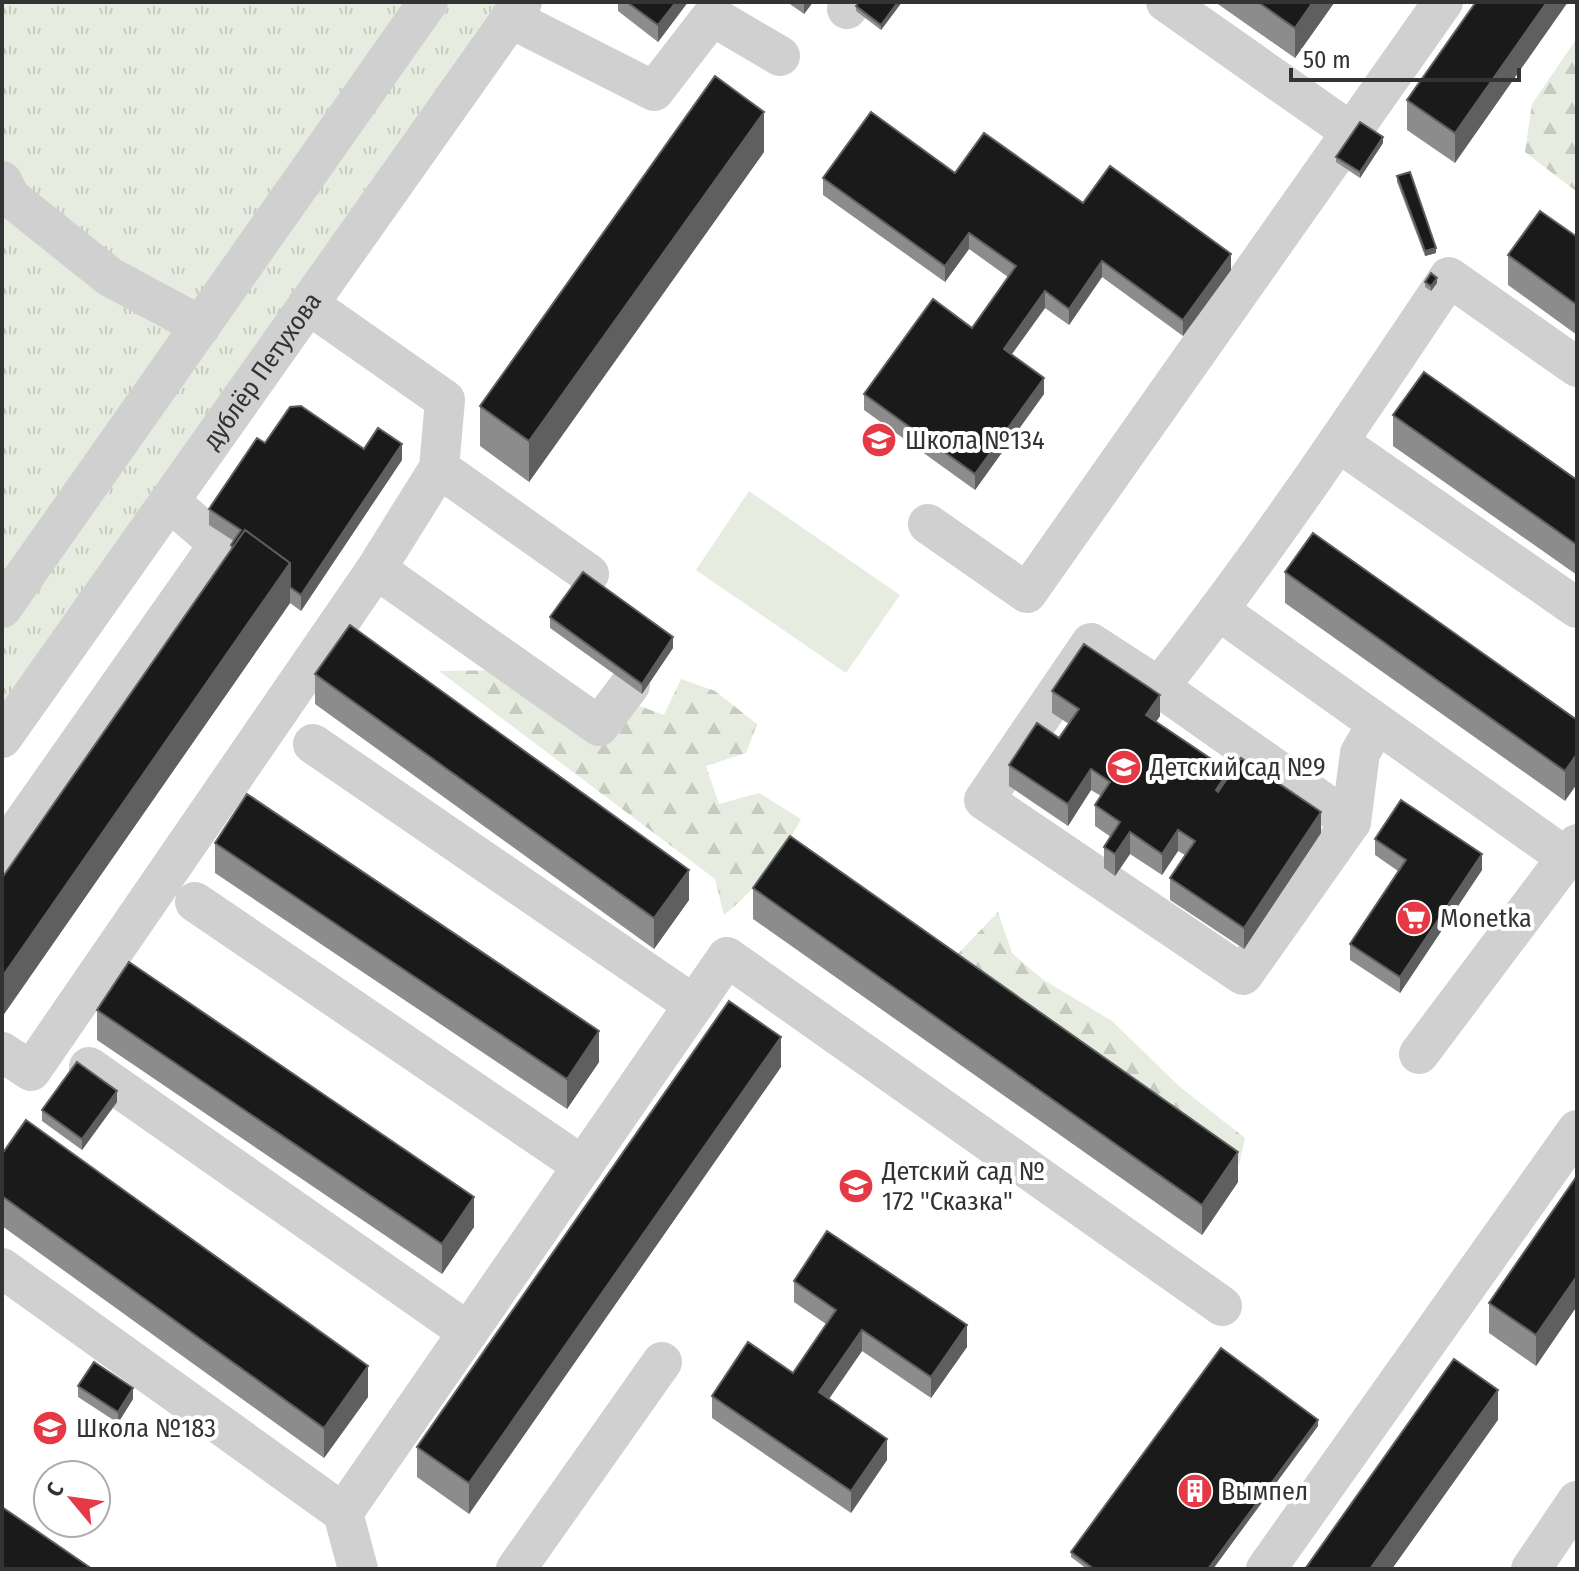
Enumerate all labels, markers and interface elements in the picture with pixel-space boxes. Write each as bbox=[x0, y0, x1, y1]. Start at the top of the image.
scale bar bbox=[1291, 32, 1519, 82]
text: 50 m bbox=[1303, 46, 1351, 74]
street label: дублёр Петухова bbox=[196, 286, 328, 455]
school or university icon: Школа №134 bbox=[860, 421, 898, 459]
place label: Школа №134 bbox=[905, 425, 1045, 456]
school or university icon: Детский сад №9 bbox=[1105, 748, 1143, 786]
place label: Детский сад №9 bbox=[1149, 752, 1326, 783]
supermarket icon: Monetka bbox=[1395, 899, 1433, 937]
place label: Monetka bbox=[1440, 903, 1532, 934]
place label: Детский сад № 172 "Сказка" bbox=[881, 1156, 1045, 1217]
school or university icon: Детский сад № 172 "Сказка" bbox=[837, 1167, 875, 1205]
school or university icon: Школа №183 bbox=[31, 1409, 69, 1447]
place label: Школа №183 bbox=[76, 1413, 216, 1444]
north arrow bbox=[32, 1459, 112, 1539]
building icon: Вымпел bbox=[1176, 1472, 1214, 1510]
place label: Вымпел bbox=[1221, 1476, 1308, 1507]
text: С bbox=[40, 1478, 70, 1501]

